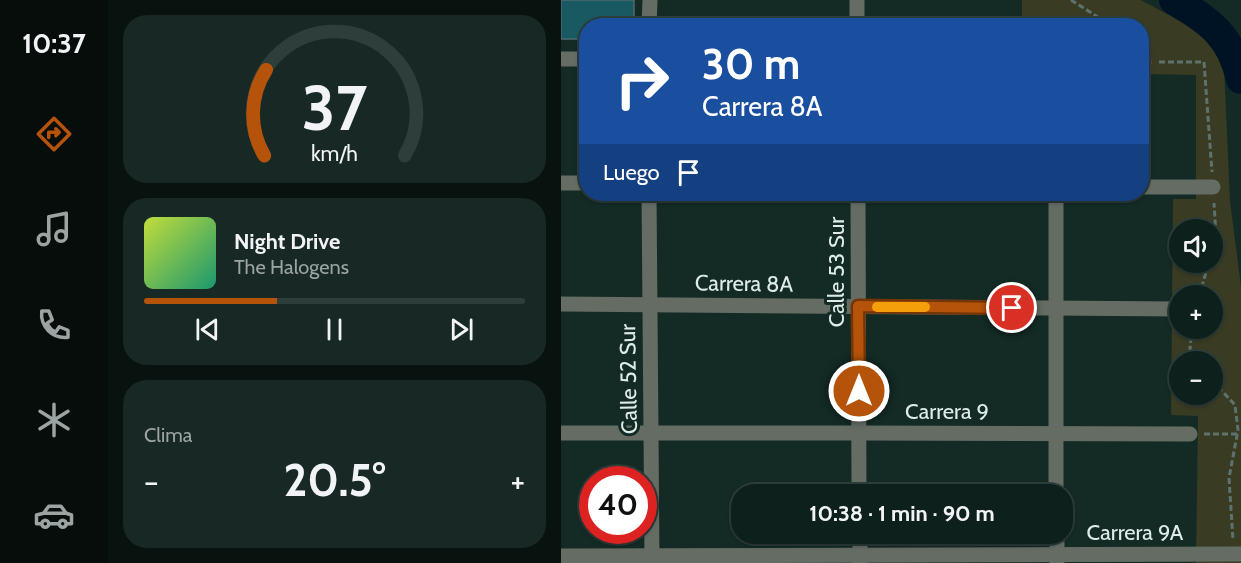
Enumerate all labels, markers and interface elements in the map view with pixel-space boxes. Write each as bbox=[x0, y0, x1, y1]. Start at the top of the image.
text: 10:37 bbox=[22, 27, 86, 60]
text: 30 m bbox=[702, 38, 800, 90]
icon: right bbox=[603, 42, 681, 120]
text: 37 bbox=[302, 70, 367, 146]
text: Carrera 8A bbox=[702, 90, 823, 123]
icon: directions bbox=[33, 113, 75, 155]
text: km/h bbox=[311, 140, 358, 166]
icon: arrive bbox=[672, 156, 705, 189]
text: Luego bbox=[603, 159, 660, 186]
icon: music bbox=[33, 208, 75, 250]
street label: Calle 53 Sur bbox=[823, 217, 850, 327]
map controls bbox=[1169, 219, 1223, 405]
button: sound bbox=[1169, 219, 1223, 273]
text: Night Drive bbox=[234, 228, 340, 255]
text: The Halogens bbox=[234, 255, 349, 279]
street label: Carrera 8A bbox=[695, 269, 794, 298]
pin bbox=[986, 282, 1037, 333]
button: + bbox=[1169, 285, 1223, 339]
icon: arrive bbox=[995, 291, 1028, 324]
icon: phone bbox=[33, 304, 75, 346]
icon: previous bbox=[191, 313, 224, 346]
icon: pause bbox=[318, 313, 351, 346]
icon: next bbox=[445, 313, 478, 346]
street label: Calle 52 Sur bbox=[614, 324, 643, 434]
button: − bbox=[1169, 351, 1223, 405]
position arrow bbox=[827, 359, 891, 423]
street label: Carrera 9 bbox=[905, 398, 989, 425]
icon: climate bbox=[33, 399, 75, 441]
text: Clima bbox=[144, 423, 192, 447]
text: 20.5° bbox=[283, 453, 386, 507]
text: − bbox=[144, 461, 159, 501]
text: + bbox=[510, 461, 525, 501]
speed limit sign: 40 bbox=[579, 466, 657, 544]
icon: car bbox=[33, 494, 75, 536]
text: 10:38 · 1 min · 90 m bbox=[809, 500, 995, 527]
street label: Carrera 9A bbox=[1087, 519, 1184, 546]

